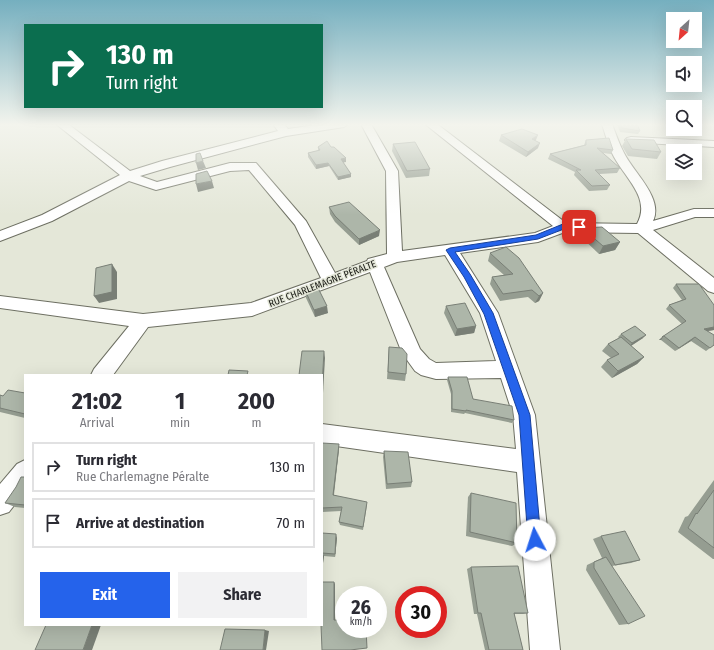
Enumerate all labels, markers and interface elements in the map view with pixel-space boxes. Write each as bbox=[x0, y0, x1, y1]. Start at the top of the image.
north arrow bbox=[666, 12, 702, 48]
map controls bbox=[666, 12, 702, 180]
text: 130 m bbox=[106, 38, 174, 71]
icon: right bbox=[40, 40, 92, 92]
button: sound bbox=[666, 56, 702, 92]
text: Turn right bbox=[106, 72, 178, 94]
button: search bbox=[666, 100, 702, 136]
button: layers bbox=[666, 144, 702, 180]
pin bbox=[562, 210, 596, 244]
icon: arrive bbox=[568, 216, 590, 238]
street label: RUE CHARLEMAGNE PÉRALTE bbox=[266, 256, 378, 310]
text: 21:02 bbox=[72, 387, 122, 415]
text: 1 bbox=[175, 387, 185, 415]
text: 200 bbox=[238, 387, 275, 415]
text: Arrival bbox=[80, 415, 114, 430]
text: min bbox=[170, 415, 190, 430]
text: m bbox=[252, 415, 262, 430]
text: Turn right bbox=[76, 451, 137, 469]
icon: right bbox=[42, 456, 64, 478]
text: 130 m bbox=[270, 458, 305, 476]
text: Rue Charlemagne Péralte bbox=[76, 469, 209, 484]
icon: arrive bbox=[42, 512, 64, 534]
text: Arrive at destination bbox=[76, 514, 204, 532]
text: 70 m bbox=[276, 514, 305, 532]
position arrow bbox=[514, 519, 556, 561]
button: Exit bbox=[40, 572, 170, 618]
button: Share bbox=[178, 572, 307, 618]
speed limit sign: 30 bbox=[395, 586, 447, 638]
text: 26 bbox=[351, 595, 371, 619]
text: km/h bbox=[350, 616, 372, 628]

